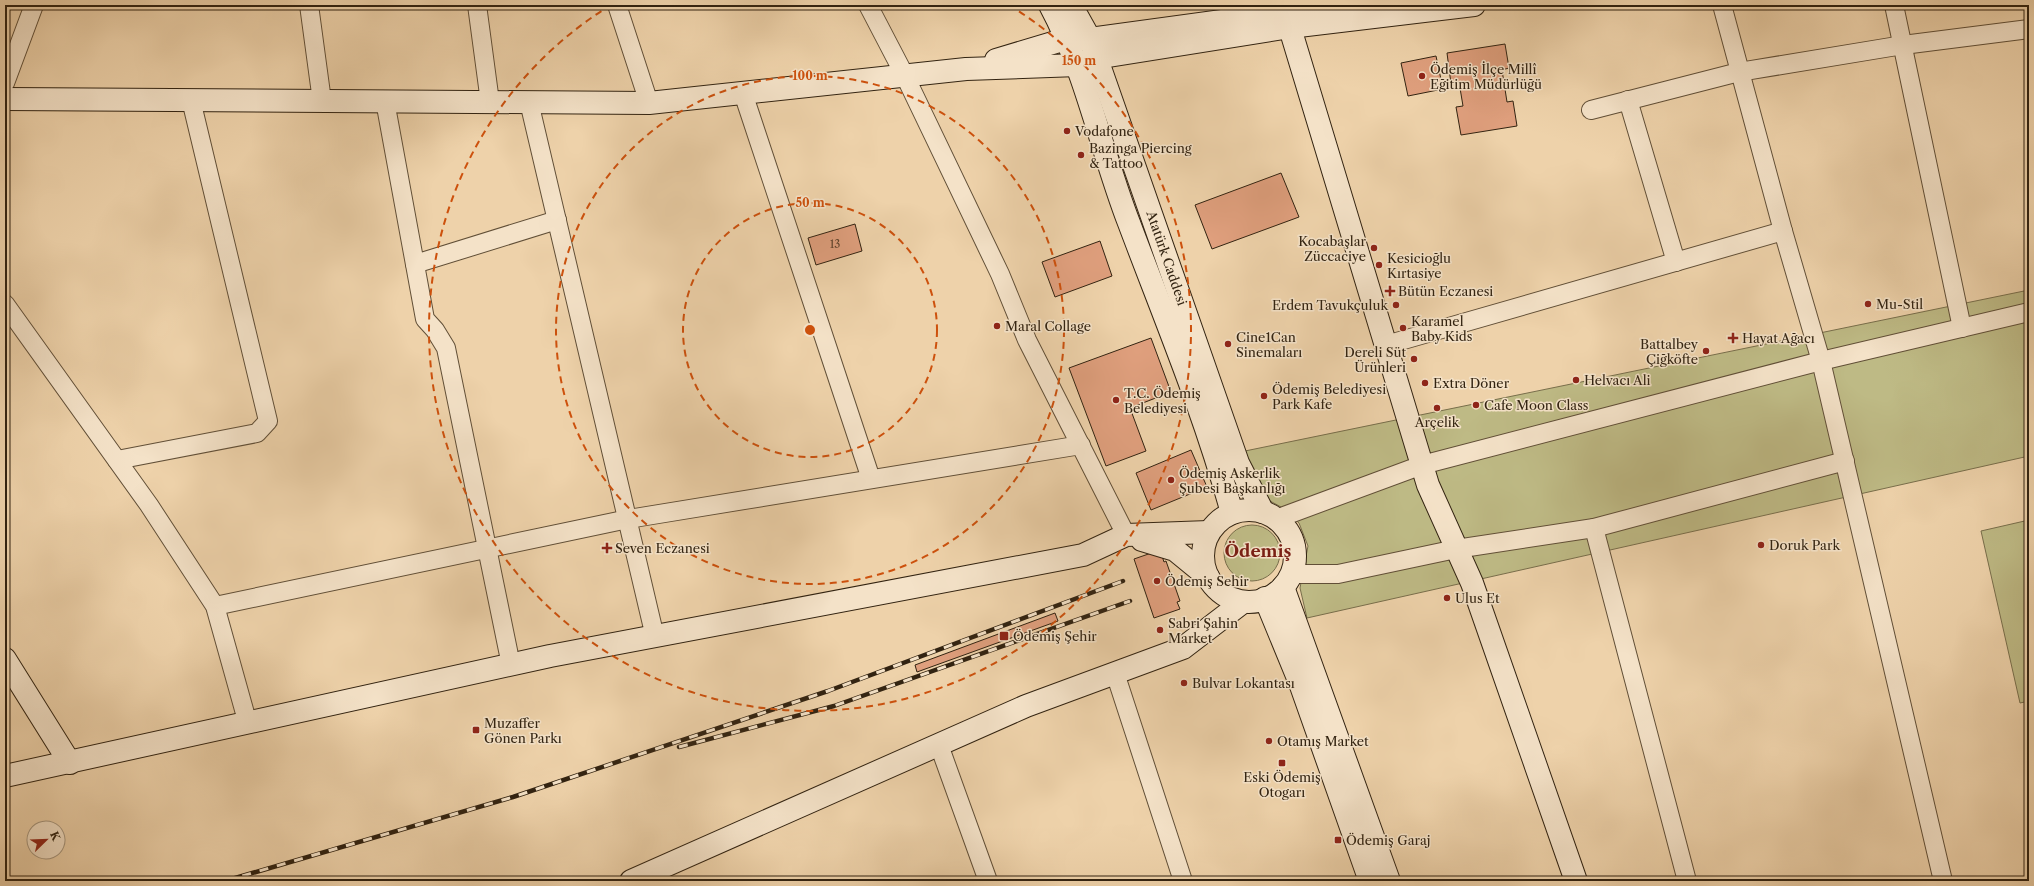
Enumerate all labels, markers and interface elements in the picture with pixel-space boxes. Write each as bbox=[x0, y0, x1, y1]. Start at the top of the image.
text: 150 m bbox=[1062, 53, 1096, 68]
place label: Ödemiş İlçe Millî Eğitim Müdürlüğü bbox=[1430, 61, 1542, 92]
text: 100 m bbox=[792, 68, 828, 83]
marker: Ödemiş İlçe Millî Eğitim Müdürlüğü bbox=[1417, 71, 1427, 81]
place label: Vodafone bbox=[1074, 123, 1134, 139]
marker: Vodafone bbox=[1062, 126, 1072, 136]
place label: Bazinga Piercing & Tattoo bbox=[1089, 140, 1192, 171]
marker: Bazinga Piercing & Tattoo bbox=[1076, 150, 1086, 160]
text: 50 m bbox=[795, 195, 825, 210]
street label: Atatürk Caddesi bbox=[1143, 208, 1191, 308]
place label: Kocabaşlar Züccaciye bbox=[1298, 233, 1367, 264]
house number: 13 bbox=[830, 237, 840, 251]
marker: Kocabaşlar Züccaciye bbox=[1369, 243, 1379, 253]
place label: Kesicioğlu Kırtasiye bbox=[1387, 250, 1451, 281]
marker: Kesicioğlu Kırtasiye bbox=[1374, 260, 1384, 270]
place label: Bütün Eczanesi bbox=[1398, 283, 1493, 299]
marker: Bütün Eczanesi bbox=[1385, 286, 1395, 296]
place label: Mu-Stil bbox=[1876, 296, 1923, 312]
place label: Erdem Tavukçuluk bbox=[1272, 297, 1388, 313]
marker: Mu-Stil bbox=[1863, 299, 1873, 309]
marker: Erdem Tavukçuluk bbox=[1391, 300, 1401, 310]
place label: Karamel Baby Kids bbox=[1411, 313, 1473, 344]
place label: Maral Collage bbox=[1005, 318, 1091, 334]
marker: Maral Collage bbox=[992, 321, 1002, 331]
centre of rings bbox=[803, 323, 817, 337]
marker: Karamel Baby Kids bbox=[1398, 323, 1408, 333]
place label: Cine1Can Sinemaları bbox=[1236, 329, 1302, 360]
place label: Hayat Ağacı bbox=[1742, 330, 1815, 346]
marker: Hayat Ağacı bbox=[1727, 332, 1739, 344]
place label: Battalbey Çiğköfte bbox=[1640, 336, 1699, 367]
marker: Cine1Can Sinemaları bbox=[1223, 339, 1233, 349]
place label: Dereli Süt Ürünleri bbox=[1344, 344, 1406, 375]
marker: Battalbey Çiğköfte bbox=[1701, 346, 1711, 356]
marker: Dereli Süt Ürünleri bbox=[1409, 354, 1419, 364]
place label: Helvacı Ali bbox=[1584, 372, 1651, 388]
place label: Extra Döner bbox=[1433, 375, 1510, 391]
marker: Helvacı Ali bbox=[1571, 375, 1581, 385]
marker: Extra Döner bbox=[1420, 378, 1430, 388]
place label: Ödemiş Belediyesi Park Kafe bbox=[1272, 381, 1386, 412]
place label: T.C. Ödemiş Belediyesi bbox=[1124, 385, 1201, 416]
marker: Ödemiş Belediyesi Park Kafe bbox=[1259, 391, 1269, 401]
marker: T.C. Ödemiş Belediyesi bbox=[1111, 395, 1121, 405]
place label: Cafe Moon Class bbox=[1484, 397, 1589, 413]
marker: Cafe Moon Class bbox=[1471, 400, 1481, 410]
marker: Arçelik bbox=[1432, 403, 1442, 413]
place label: Arçelik bbox=[1414, 414, 1460, 430]
place label: Ödemiş Askerlik Şubesi Başkanlığı bbox=[1179, 465, 1285, 496]
marker: Ödemiş Askerlik Şubesi Başkanlığı bbox=[1166, 475, 1176, 485]
place label: Doruk Park bbox=[1769, 537, 1840, 553]
place label: Seven Eczanesi bbox=[615, 540, 710, 556]
district label: Ödemiş bbox=[1224, 540, 1292, 561]
marker: Doruk Park bbox=[1756, 540, 1766, 550]
marker: Seven Eczanesi bbox=[602, 543, 612, 553]
place label: Ödemiş Sehir bbox=[1165, 573, 1249, 589]
marker: Ödemiş Sehir bbox=[1152, 576, 1162, 586]
place label: Ulus Et bbox=[1455, 590, 1500, 606]
marker: Ulus Et bbox=[1442, 593, 1452, 603]
place label: Sabri Şahin Market bbox=[1168, 615, 1238, 646]
marker: Sabri Şahin Market bbox=[1155, 625, 1165, 635]
place label: Ödemiş Şehir bbox=[1013, 628, 1097, 644]
marker: Ödemiş Şehir bbox=[998, 630, 1010, 642]
place label: Bulvar Lokantası bbox=[1192, 675, 1295, 691]
marker: Bulvar Lokantası bbox=[1179, 678, 1189, 688]
place label: Muzaffer Gönen Parkı bbox=[484, 715, 562, 746]
marker: Muzaffer Gönen Parkı bbox=[471, 725, 481, 735]
place label: Otamış Market bbox=[1277, 733, 1369, 749]
marker: Otamış Market bbox=[1264, 736, 1274, 746]
marker: Eski Ödemiş Otogarı bbox=[1277, 758, 1287, 768]
place label: Eski Ödemiş Otogarı bbox=[1243, 769, 1321, 800]
north arrow bbox=[26, 820, 66, 860]
text: K bbox=[47, 829, 64, 844]
place label: Ödemiş Garaj bbox=[1346, 832, 1431, 848]
marker: Ödemiş Garaj bbox=[1333, 835, 1343, 845]

